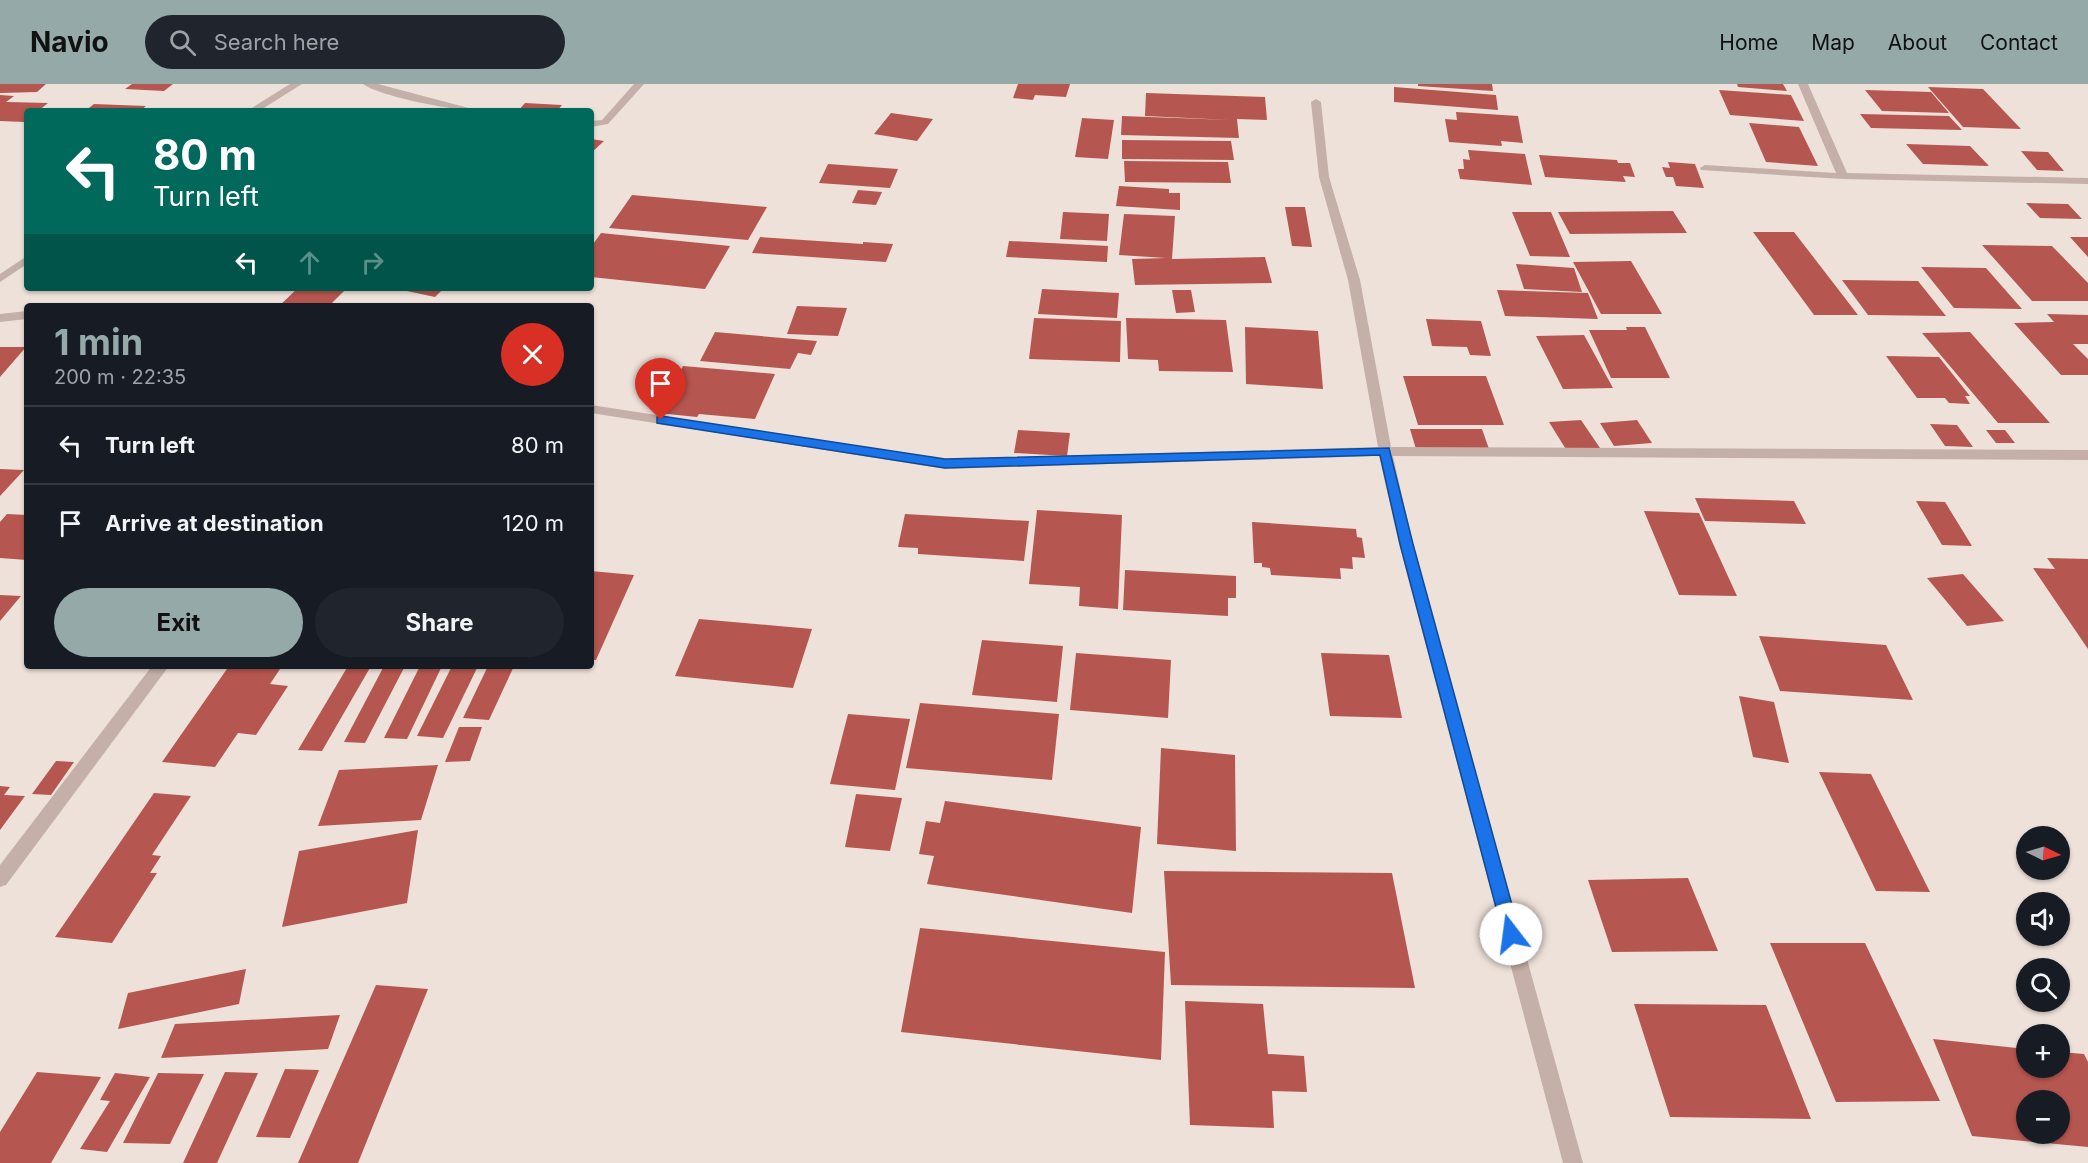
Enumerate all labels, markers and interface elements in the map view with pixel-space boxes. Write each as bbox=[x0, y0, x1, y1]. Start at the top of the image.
search box bbox=[145, 15, 565, 69]
text: Navio bbox=[30, 25, 109, 59]
icon: search bbox=[166, 26, 199, 59]
text: Search here bbox=[214, 29, 339, 55]
text: Home bbox=[1719, 30, 1778, 55]
text: Map bbox=[1811, 30, 1855, 55]
text: About bbox=[1888, 30, 1947, 55]
text: Contact bbox=[1980, 30, 2058, 55]
text: 80 m bbox=[153, 129, 257, 180]
icon: left bbox=[54, 132, 132, 210]
text: Turn left bbox=[153, 180, 259, 213]
icon: left bbox=[230, 246, 263, 279]
icon: ahead bbox=[293, 246, 326, 279]
icon: right bbox=[356, 246, 389, 279]
text: 1 min bbox=[54, 320, 143, 364]
button: close bbox=[501, 323, 564, 386]
pin bbox=[635, 358, 686, 420]
text: 200 m · 22:35 bbox=[54, 365, 186, 389]
icon: arrive bbox=[644, 367, 677, 400]
icon: left bbox=[54, 429, 87, 462]
text: Turn left bbox=[105, 432, 195, 458]
text: 80 m bbox=[511, 432, 564, 458]
icon: arrive bbox=[54, 507, 87, 540]
text: Arrive at destination bbox=[105, 510, 324, 536]
text: 120 m bbox=[502, 510, 564, 536]
button: Exit bbox=[54, 588, 303, 657]
button: Share bbox=[315, 588, 564, 657]
north arrow bbox=[2016, 826, 2070, 880]
map controls bbox=[2016, 826, 2070, 1144]
button: sound bbox=[2016, 892, 2070, 946]
position arrow bbox=[1479, 902, 1543, 966]
button: search bbox=[2016, 958, 2070, 1012]
button: + bbox=[2016, 1024, 2070, 1078]
button: − bbox=[2016, 1090, 2070, 1144]

